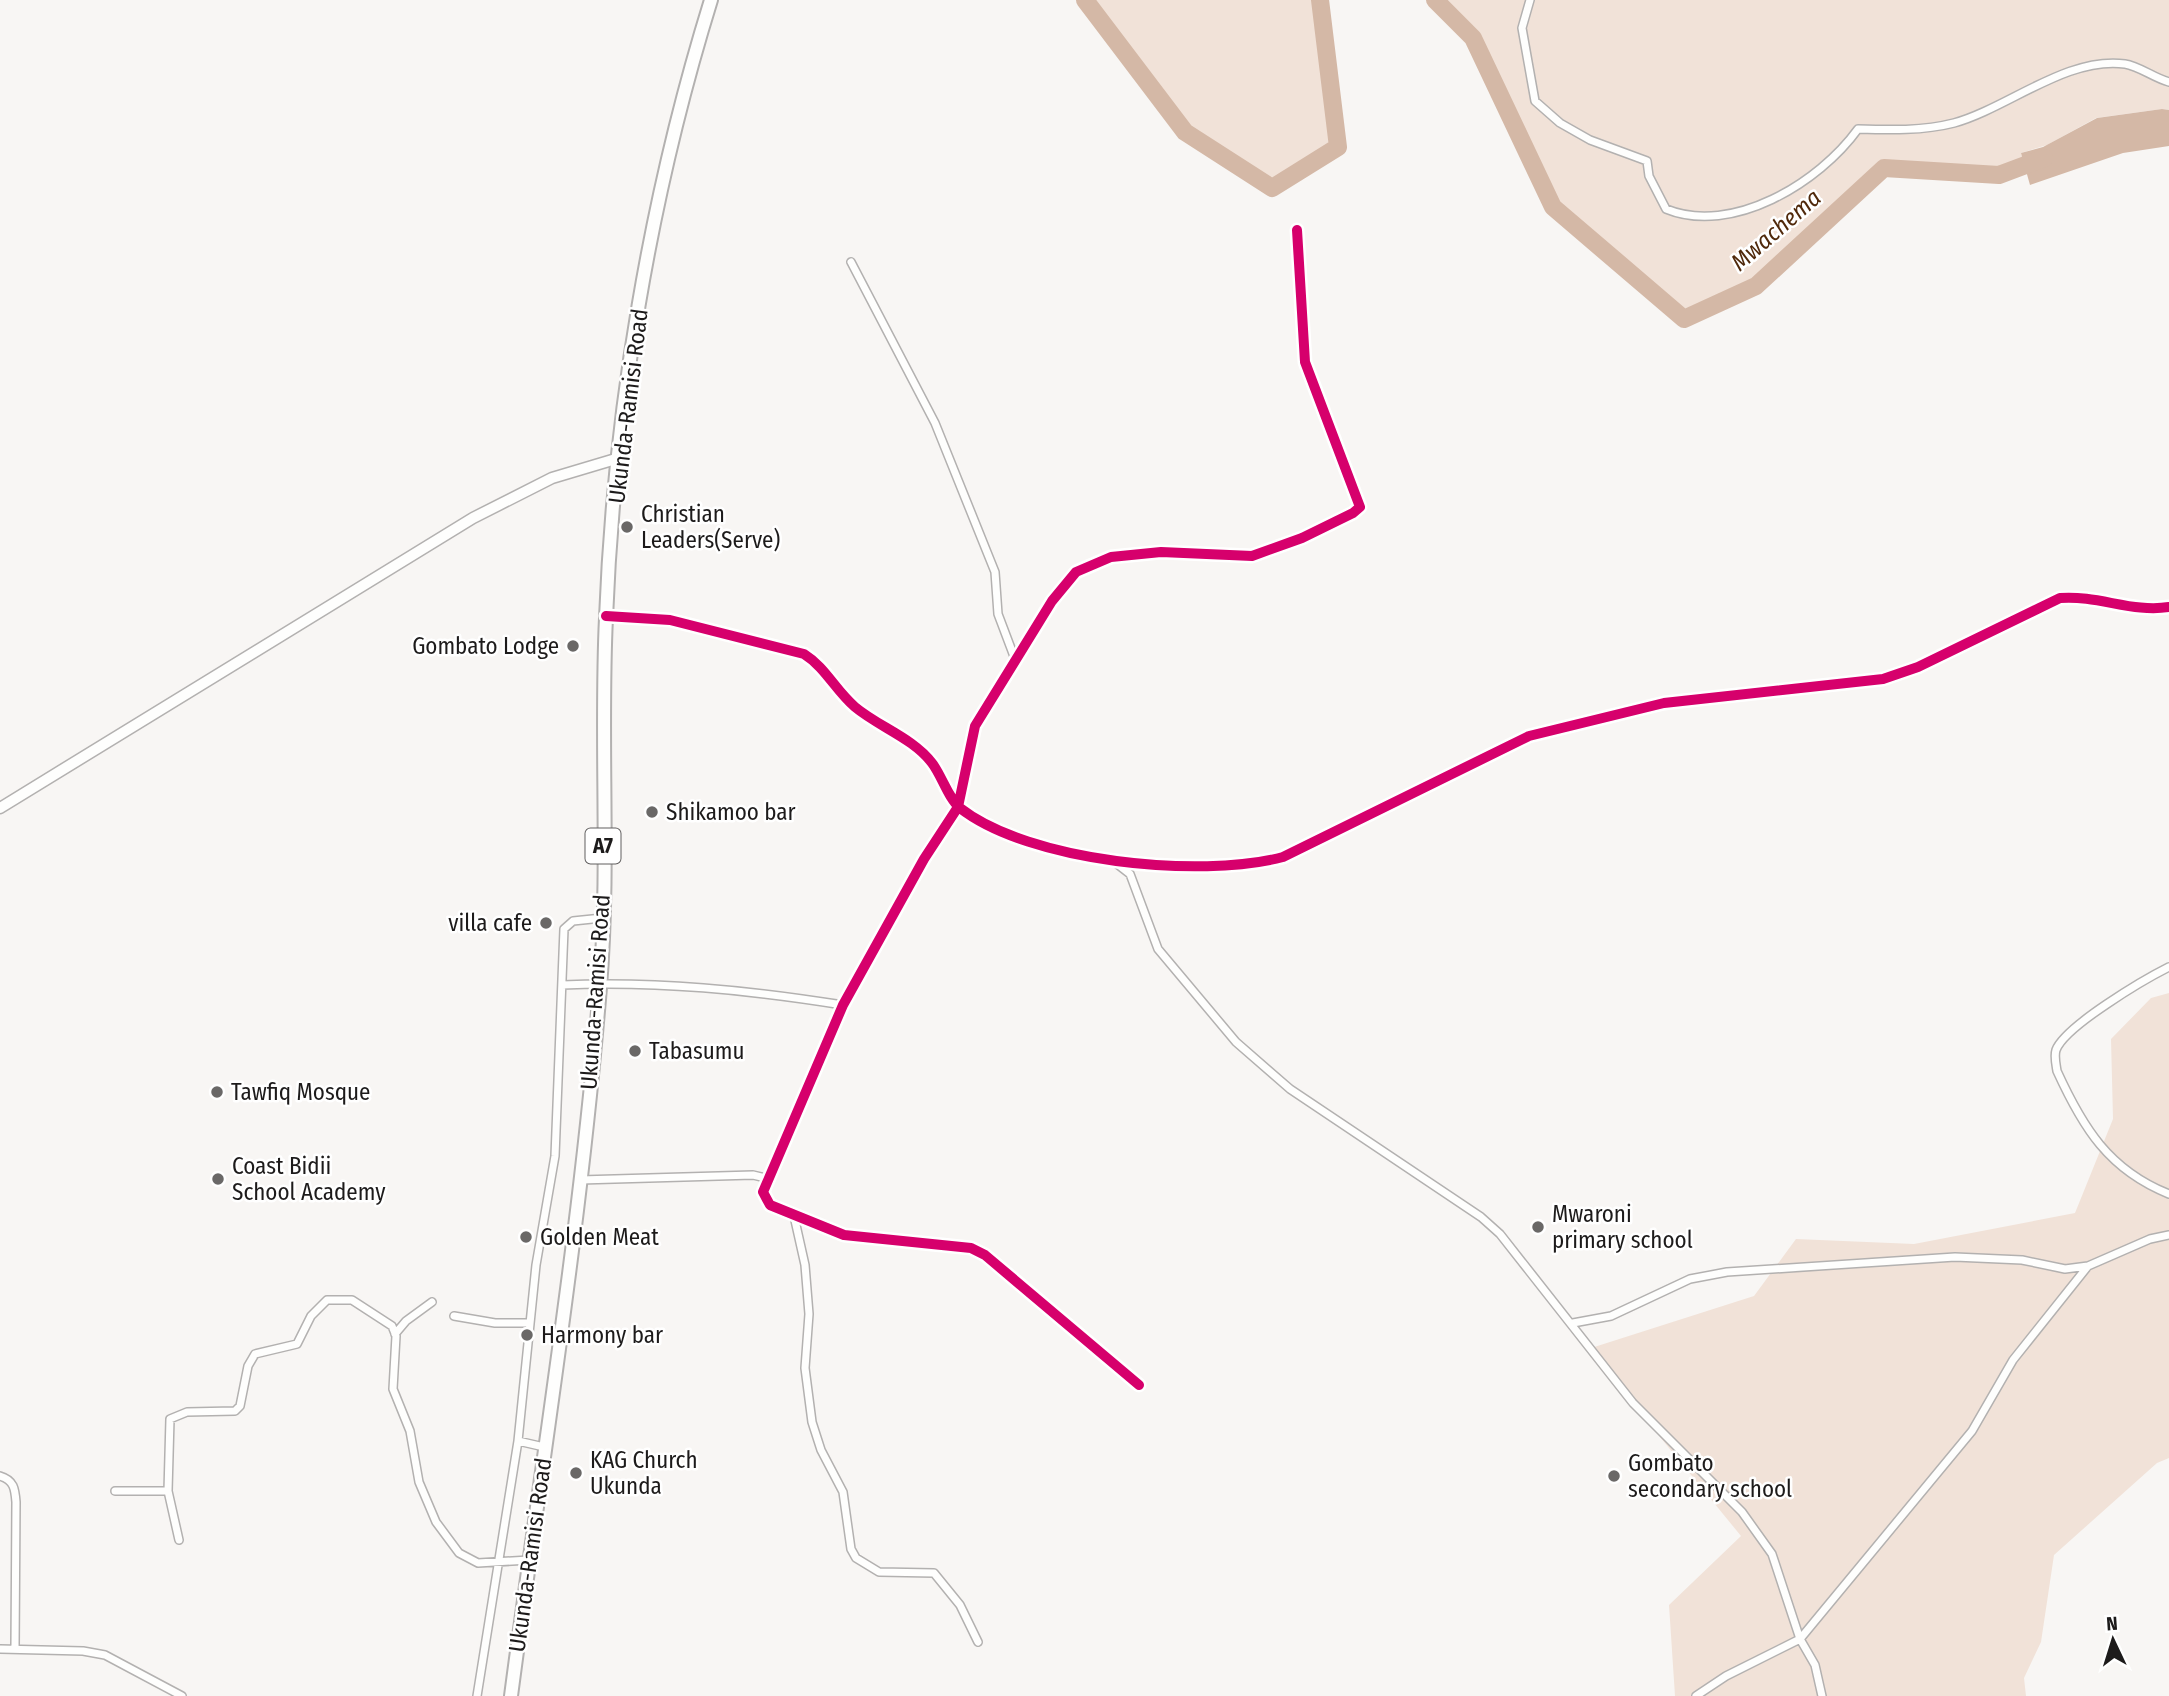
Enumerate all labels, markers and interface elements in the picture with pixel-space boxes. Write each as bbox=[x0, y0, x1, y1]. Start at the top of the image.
water label: Mwachema bbox=[1725, 183, 1827, 277]
street label: Ukunda-Ramisi Road bbox=[602, 307, 654, 505]
place label: Christian Leaders(Serve) bbox=[641, 500, 780, 554]
marker: Christian Leaders(Serve) bbox=[619, 519, 635, 535]
place label: Gombato Lodge bbox=[412, 632, 559, 660]
marker: Gombato Lodge bbox=[565, 638, 581, 654]
place label: Shikamoo bar bbox=[666, 798, 796, 826]
marker: Shikamoo bar bbox=[644, 804, 660, 820]
road number: A7 bbox=[586, 828, 620, 864]
street label: Ukunda-Ramisi Road bbox=[574, 893, 616, 1091]
place label: villa cafe bbox=[448, 909, 532, 937]
marker: villa cafe bbox=[538, 915, 554, 931]
place label: Tabasumu bbox=[649, 1037, 744, 1065]
marker: Tabasumu bbox=[627, 1043, 643, 1059]
place label: Tawfiq Mosque bbox=[231, 1078, 370, 1106]
marker: Tawfiq Mosque bbox=[209, 1084, 225, 1100]
place label: Coast Bidii School Academy bbox=[232, 1152, 386, 1206]
marker: Coast Bidii School Academy bbox=[210, 1171, 226, 1187]
place label: Mwaroni primary school bbox=[1552, 1200, 1693, 1254]
marker: Mwaroni primary school bbox=[1530, 1219, 1546, 1235]
place label: Golden Meat bbox=[540, 1223, 659, 1251]
marker: Golden Meat bbox=[518, 1229, 534, 1245]
place label: Harmony bar bbox=[541, 1321, 663, 1349]
marker: Harmony bar bbox=[519, 1327, 535, 1343]
place label: KAG Church Ukunda bbox=[590, 1446, 698, 1500]
place label: Gombato secondary school bbox=[1628, 1449, 1792, 1503]
street label: Ukunda-Ramisi Road bbox=[503, 1456, 557, 1654]
marker: KAG Church Ukunda bbox=[568, 1465, 584, 1481]
marker: Gombato secondary school bbox=[1606, 1468, 1622, 1484]
north arrow bbox=[2078, 1605, 2148, 1675]
text: N bbox=[2105, 1612, 2118, 1635]

